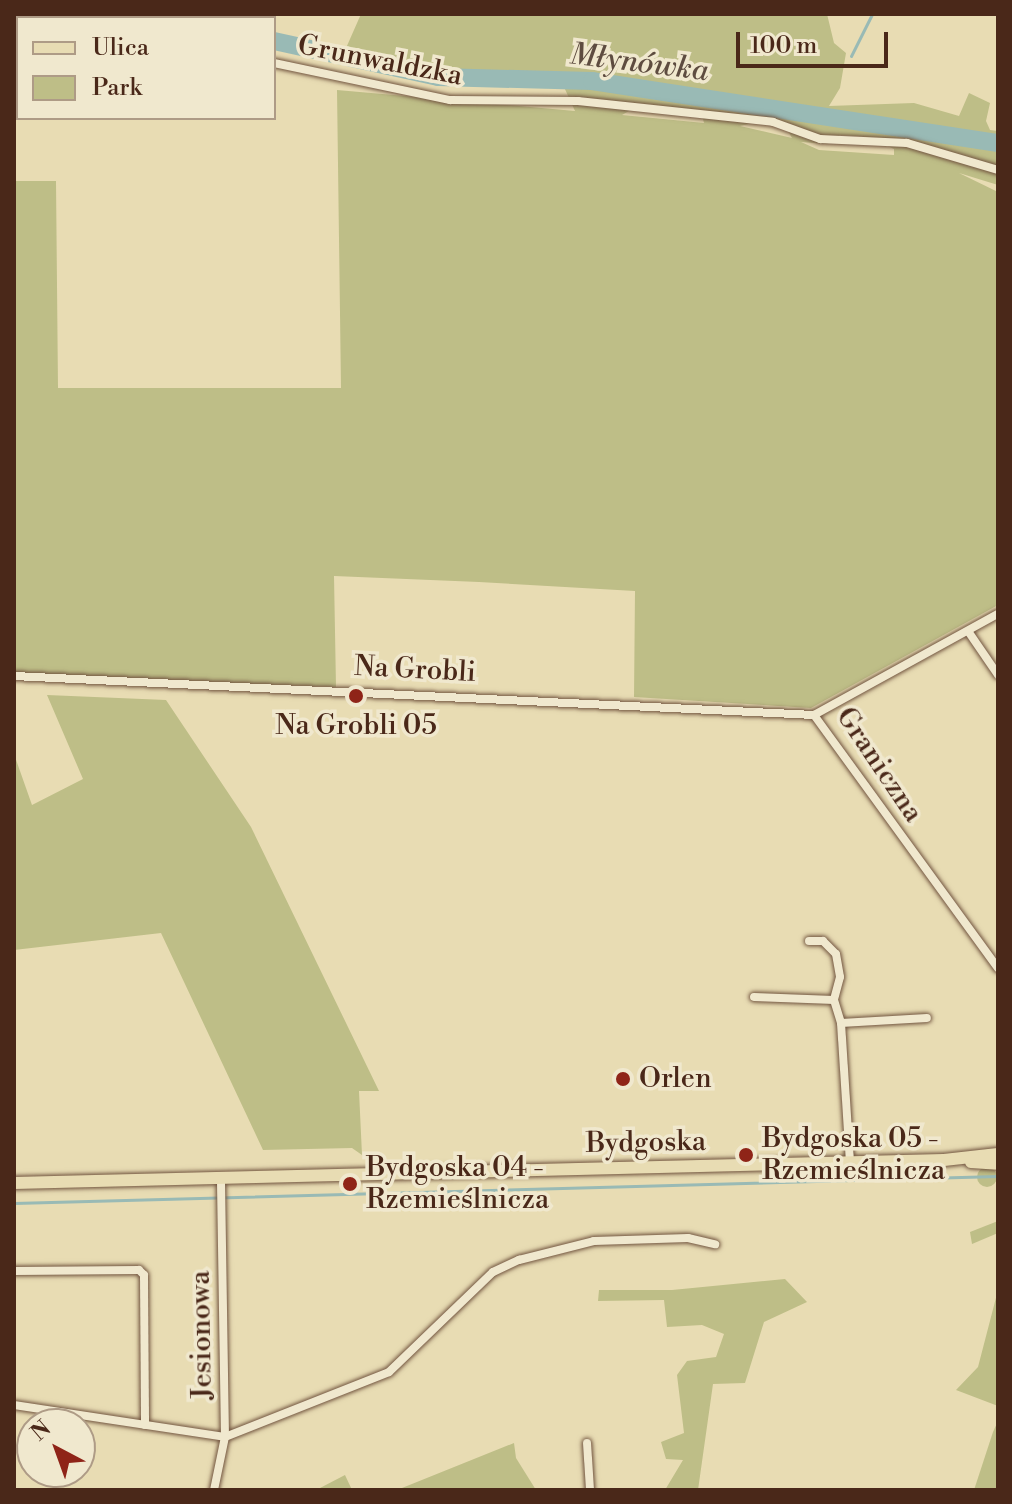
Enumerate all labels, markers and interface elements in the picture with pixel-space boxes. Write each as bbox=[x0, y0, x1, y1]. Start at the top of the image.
legend bbox=[16, 16, 276, 120]
scale bar bbox=[740, 16, 892, 66]
street label: Grunwaldzka bbox=[295, 29, 465, 93]
text: 100 m bbox=[750, 31, 817, 61]
text: Ulica bbox=[92, 33, 149, 63]
water label: Młynówka bbox=[568, 37, 710, 89]
text: Park bbox=[92, 73, 142, 103]
street label: Na Grobli bbox=[353, 650, 477, 690]
marker: Na Grobli 05 bbox=[347, 687, 365, 705]
street label: Graniczna bbox=[828, 701, 930, 829]
place label: Na Grobli 05 bbox=[275, 709, 437, 743]
place label: Orlen bbox=[639, 1062, 712, 1096]
marker: Orlen bbox=[614, 1070, 632, 1088]
place label: Bydgoska 05 - Rzemieślnicza bbox=[762, 1122, 945, 1188]
street label: Bydgoska bbox=[586, 1125, 706, 1161]
marker: Bydgoska 05 - Rzemieślnicza bbox=[737, 1146, 755, 1164]
place label: Bydgoska 04 - Rzemieślnicza bbox=[366, 1151, 549, 1217]
marker: Bydgoska 04 - Rzemieślnicza bbox=[341, 1175, 359, 1193]
street label: Jesionowa bbox=[184, 1270, 220, 1400]
north arrow bbox=[16, 1408, 96, 1488]
text: N bbox=[26, 1415, 57, 1447]

